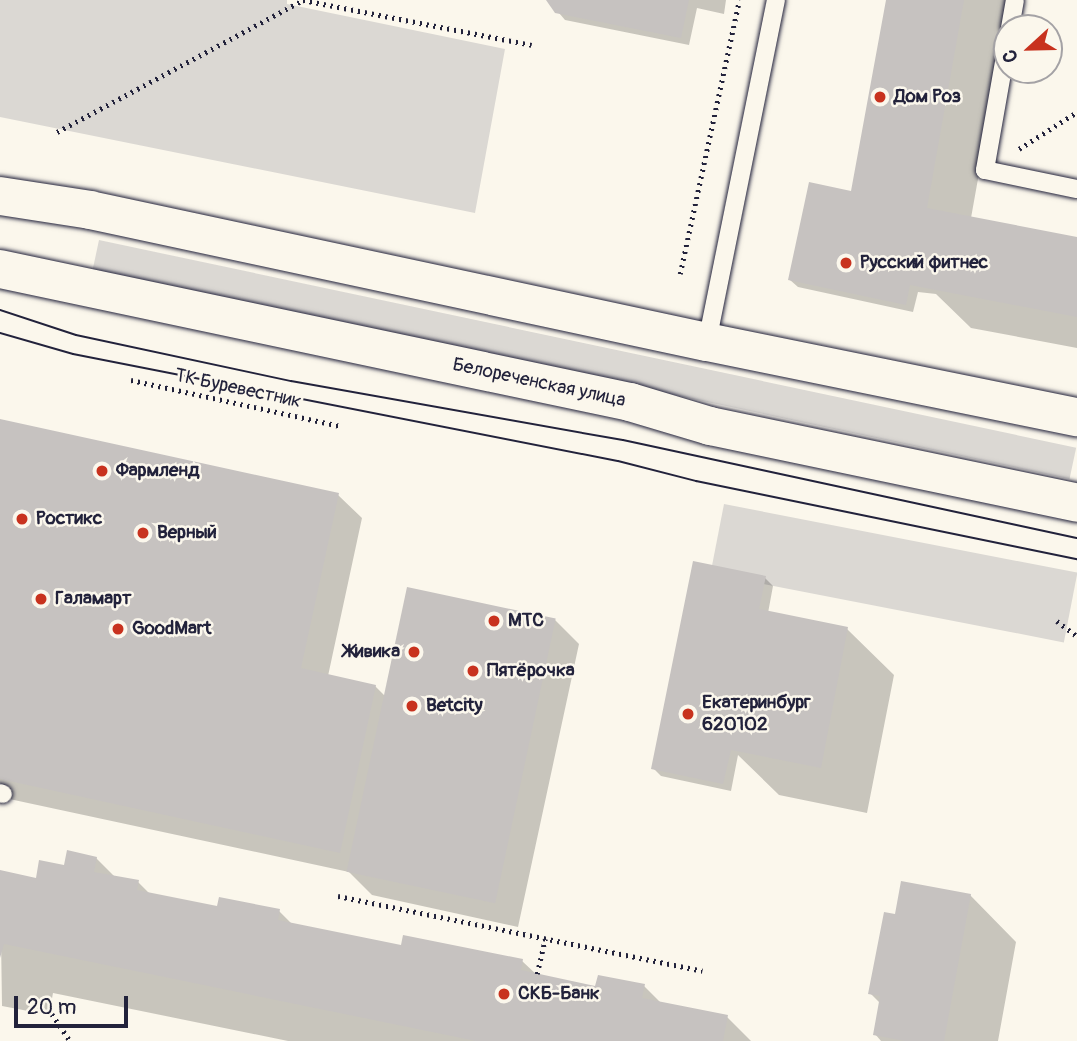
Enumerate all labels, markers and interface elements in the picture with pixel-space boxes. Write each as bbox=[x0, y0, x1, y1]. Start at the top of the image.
north arrow bbox=[993, 14, 1063, 84]
text: С bbox=[997, 46, 1024, 66]
place label: Дом Роз bbox=[894, 86, 961, 108]
marker: Дом Роз bbox=[872, 89, 888, 105]
place label: Русский фитнес bbox=[860, 252, 988, 274]
marker: Русский фитнес bbox=[838, 255, 854, 271]
street label: Белореченская улица bbox=[450, 354, 628, 412]
street label: ТК Буревестник bbox=[173, 364, 303, 414]
place label: Фармленд bbox=[116, 460, 199, 482]
marker: Фармленд bbox=[94, 463, 110, 479]
place label: Ростикс bbox=[36, 508, 102, 530]
marker: Ростикс bbox=[14, 511, 30, 527]
place label: Верный bbox=[157, 522, 217, 544]
marker: Верный bbox=[135, 525, 151, 541]
place label: Галамарт bbox=[55, 588, 132, 610]
marker: Галамарт bbox=[33, 591, 49, 607]
place label: МТС bbox=[508, 610, 544, 632]
marker: МТС bbox=[486, 613, 502, 629]
place label: GoodMart bbox=[132, 618, 211, 640]
marker: GoodMart bbox=[110, 621, 126, 637]
place label: Живика bbox=[344, 641, 400, 663]
marker: Живика bbox=[406, 644, 422, 660]
place label: Пятёрочка bbox=[487, 660, 575, 682]
marker: Пятёрочка bbox=[465, 663, 481, 679]
place label: Екатеринбург 620102 bbox=[702, 692, 811, 736]
place label: Betcity bbox=[426, 695, 483, 717]
marker: Betcity bbox=[404, 698, 420, 714]
marker: Екатеринбург 620102 bbox=[680, 706, 696, 722]
scale bar bbox=[18, 982, 131, 1026]
place label: СКБ-Банк bbox=[518, 983, 600, 1005]
marker: СКБ-Банк bbox=[496, 986, 512, 1002]
text: 20 m bbox=[27, 994, 76, 1021]

